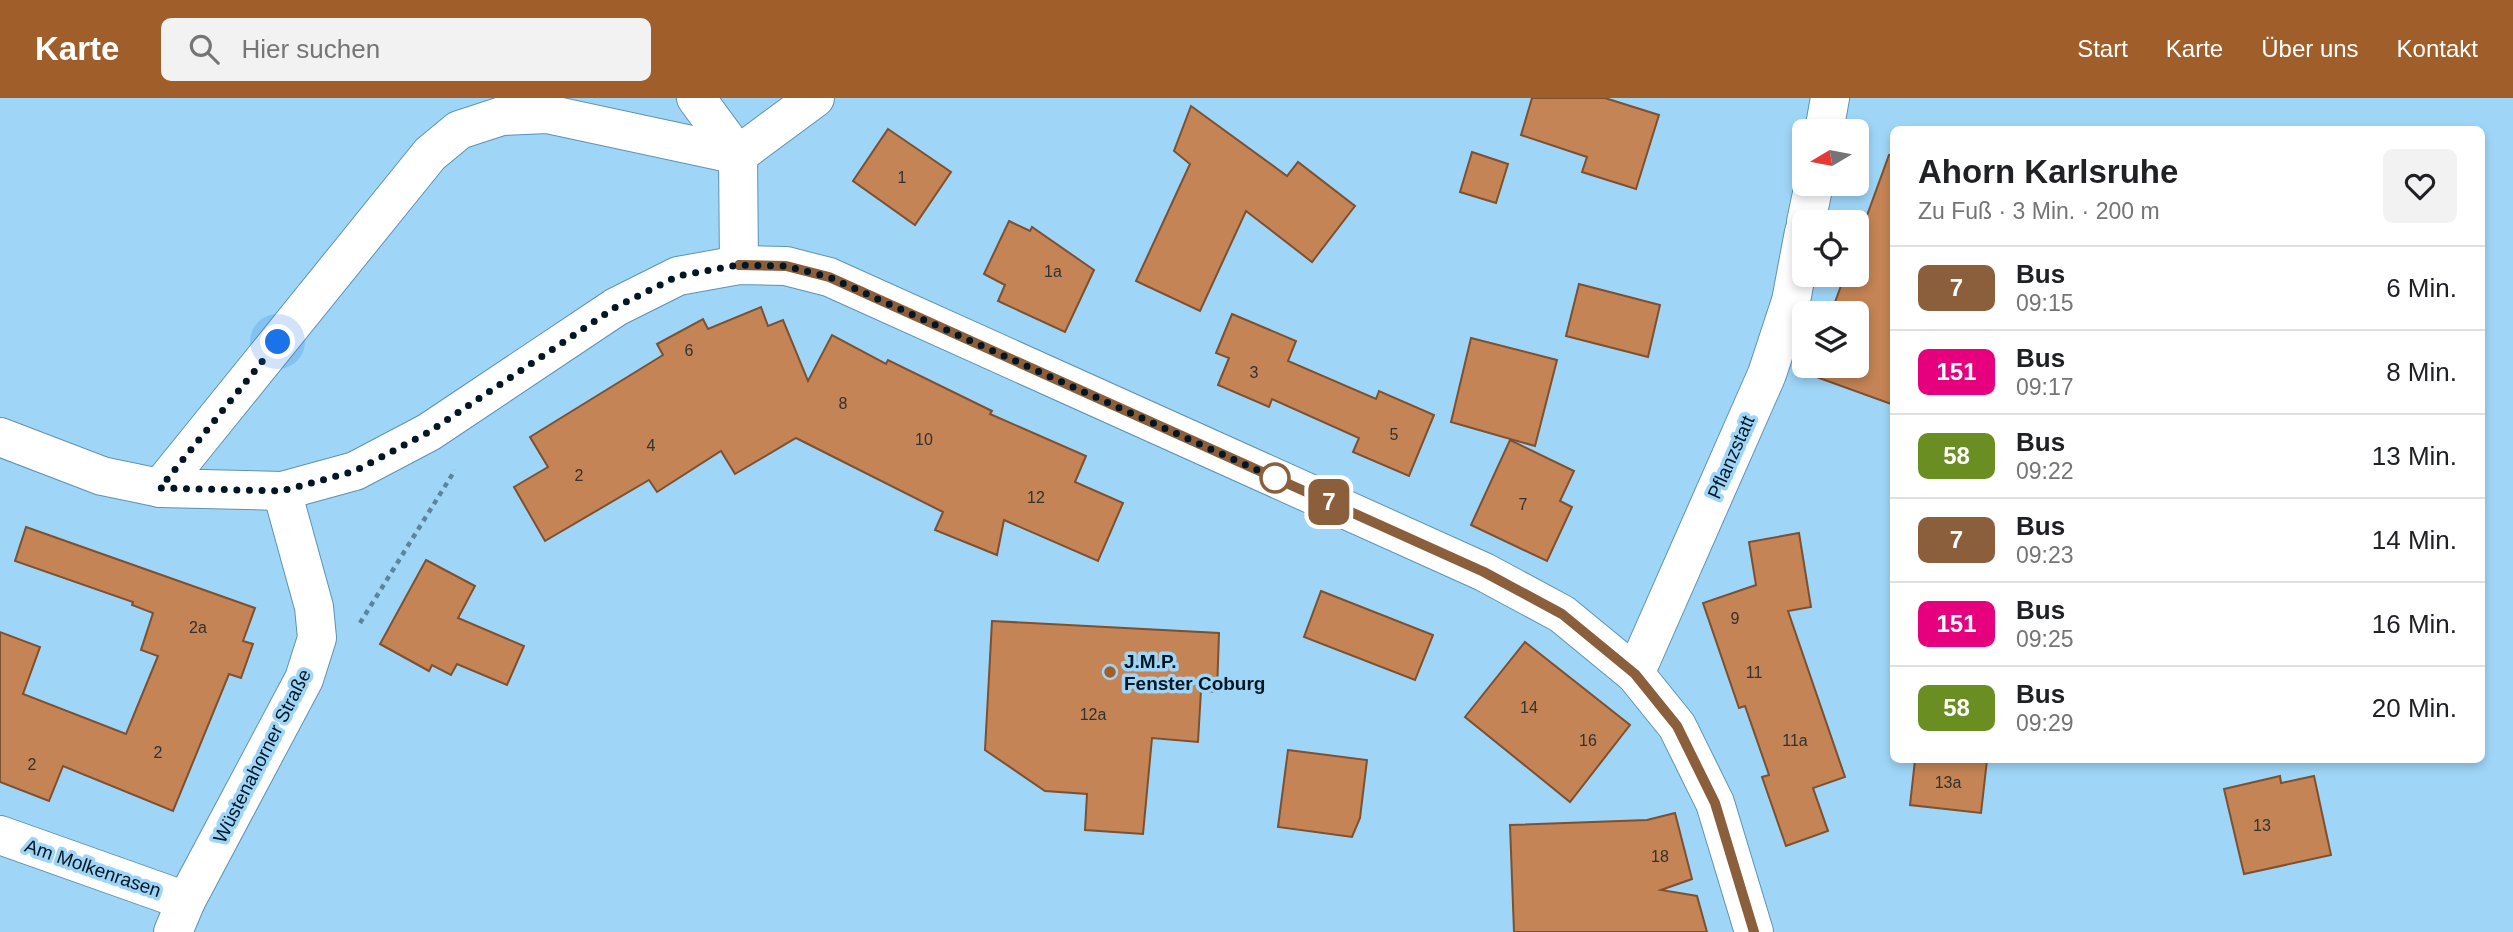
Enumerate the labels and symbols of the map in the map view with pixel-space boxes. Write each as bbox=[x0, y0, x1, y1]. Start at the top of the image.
north arrow bbox=[1792, 119, 1869, 196]
house number: 1 bbox=[898, 169, 907, 186]
house number: 1a bbox=[1044, 263, 1062, 280]
your location bbox=[260, 324, 295, 359]
house number: 6 bbox=[685, 342, 694, 359]
house number: 3 bbox=[1250, 364, 1259, 381]
house number: 8 bbox=[839, 395, 848, 412]
street label: Pflanzstatt bbox=[1703, 412, 1759, 502]
house number: 5 bbox=[1390, 426, 1399, 443]
house number: 10 bbox=[915, 431, 933, 448]
house number: 4 bbox=[647, 437, 656, 454]
unlabelled marker bbox=[1260, 463, 1290, 493]
house number: 2 bbox=[575, 467, 584, 484]
line badge: 7 bbox=[1306, 479, 1352, 525]
house number: 12 bbox=[1027, 489, 1045, 506]
house number: 7 bbox=[1519, 496, 1528, 513]
house number: 9 bbox=[1731, 610, 1740, 627]
house number: 2a bbox=[189, 619, 207, 636]
place label: J.M.P. Fenster Coburg bbox=[1124, 651, 1265, 694]
marker: J.M.P. Fenster Coburg bbox=[1102, 664, 1118, 680]
house number: 11 bbox=[1746, 664, 1762, 681]
street label: Wüstenahorner Straße bbox=[209, 666, 315, 846]
house number: 14 bbox=[1520, 699, 1538, 716]
house number: 12a bbox=[1080, 706, 1106, 723]
house number: 16 bbox=[1579, 732, 1597, 749]
house number: 11a bbox=[1782, 732, 1808, 749]
house number: 2 bbox=[154, 744, 163, 761]
house number: 2 bbox=[28, 756, 37, 773]
house number: 13a bbox=[1935, 774, 1961, 791]
house number: 13 bbox=[2253, 817, 2271, 834]
street label: Am Molkenrasen bbox=[22, 835, 164, 901]
house number: 18 bbox=[1651, 848, 1669, 865]

